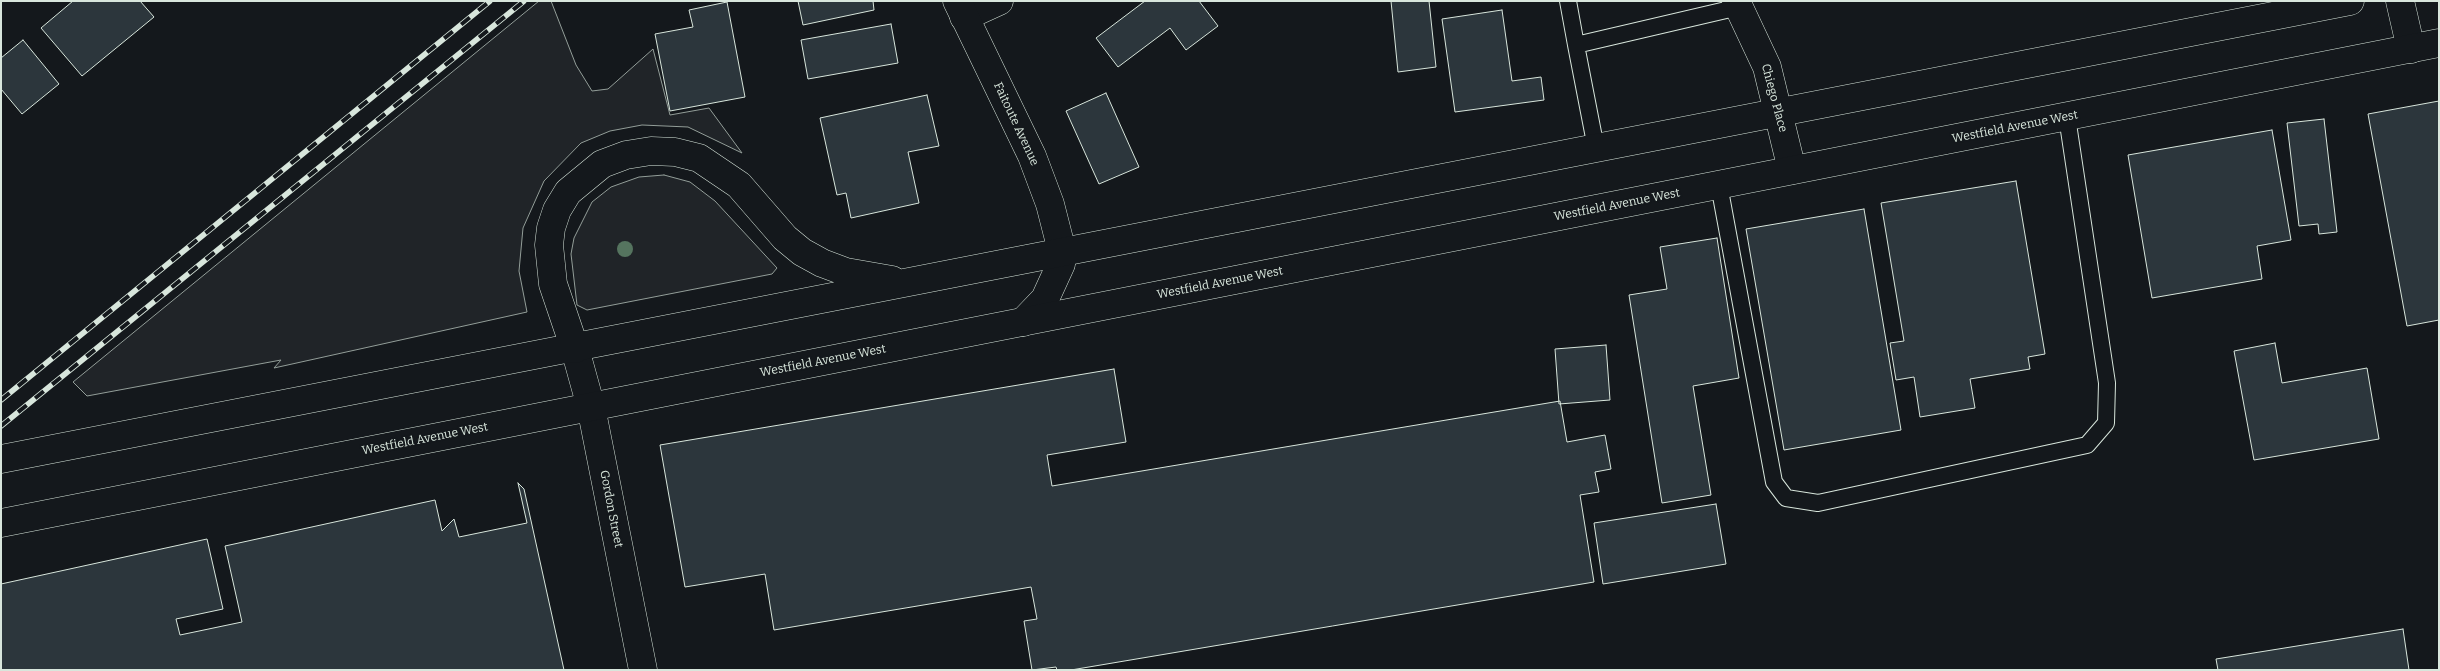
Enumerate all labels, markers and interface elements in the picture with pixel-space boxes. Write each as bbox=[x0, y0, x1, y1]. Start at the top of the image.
street label: Chiego Place bbox=[1758, 62, 1790, 134]
street label: Faitoute Avenue bbox=[990, 80, 1042, 168]
street label: Westfield Avenue West bbox=[1951, 108, 2079, 146]
street label: Westfield Avenue West bbox=[1553, 186, 1681, 224]
street label: Westfield Avenue West bbox=[1156, 264, 1284, 302]
street label: Westfield Avenue West bbox=[759, 342, 887, 380]
street label: Westfield Avenue West bbox=[361, 420, 489, 458]
street label: Gordon Street bbox=[596, 469, 626, 549]

